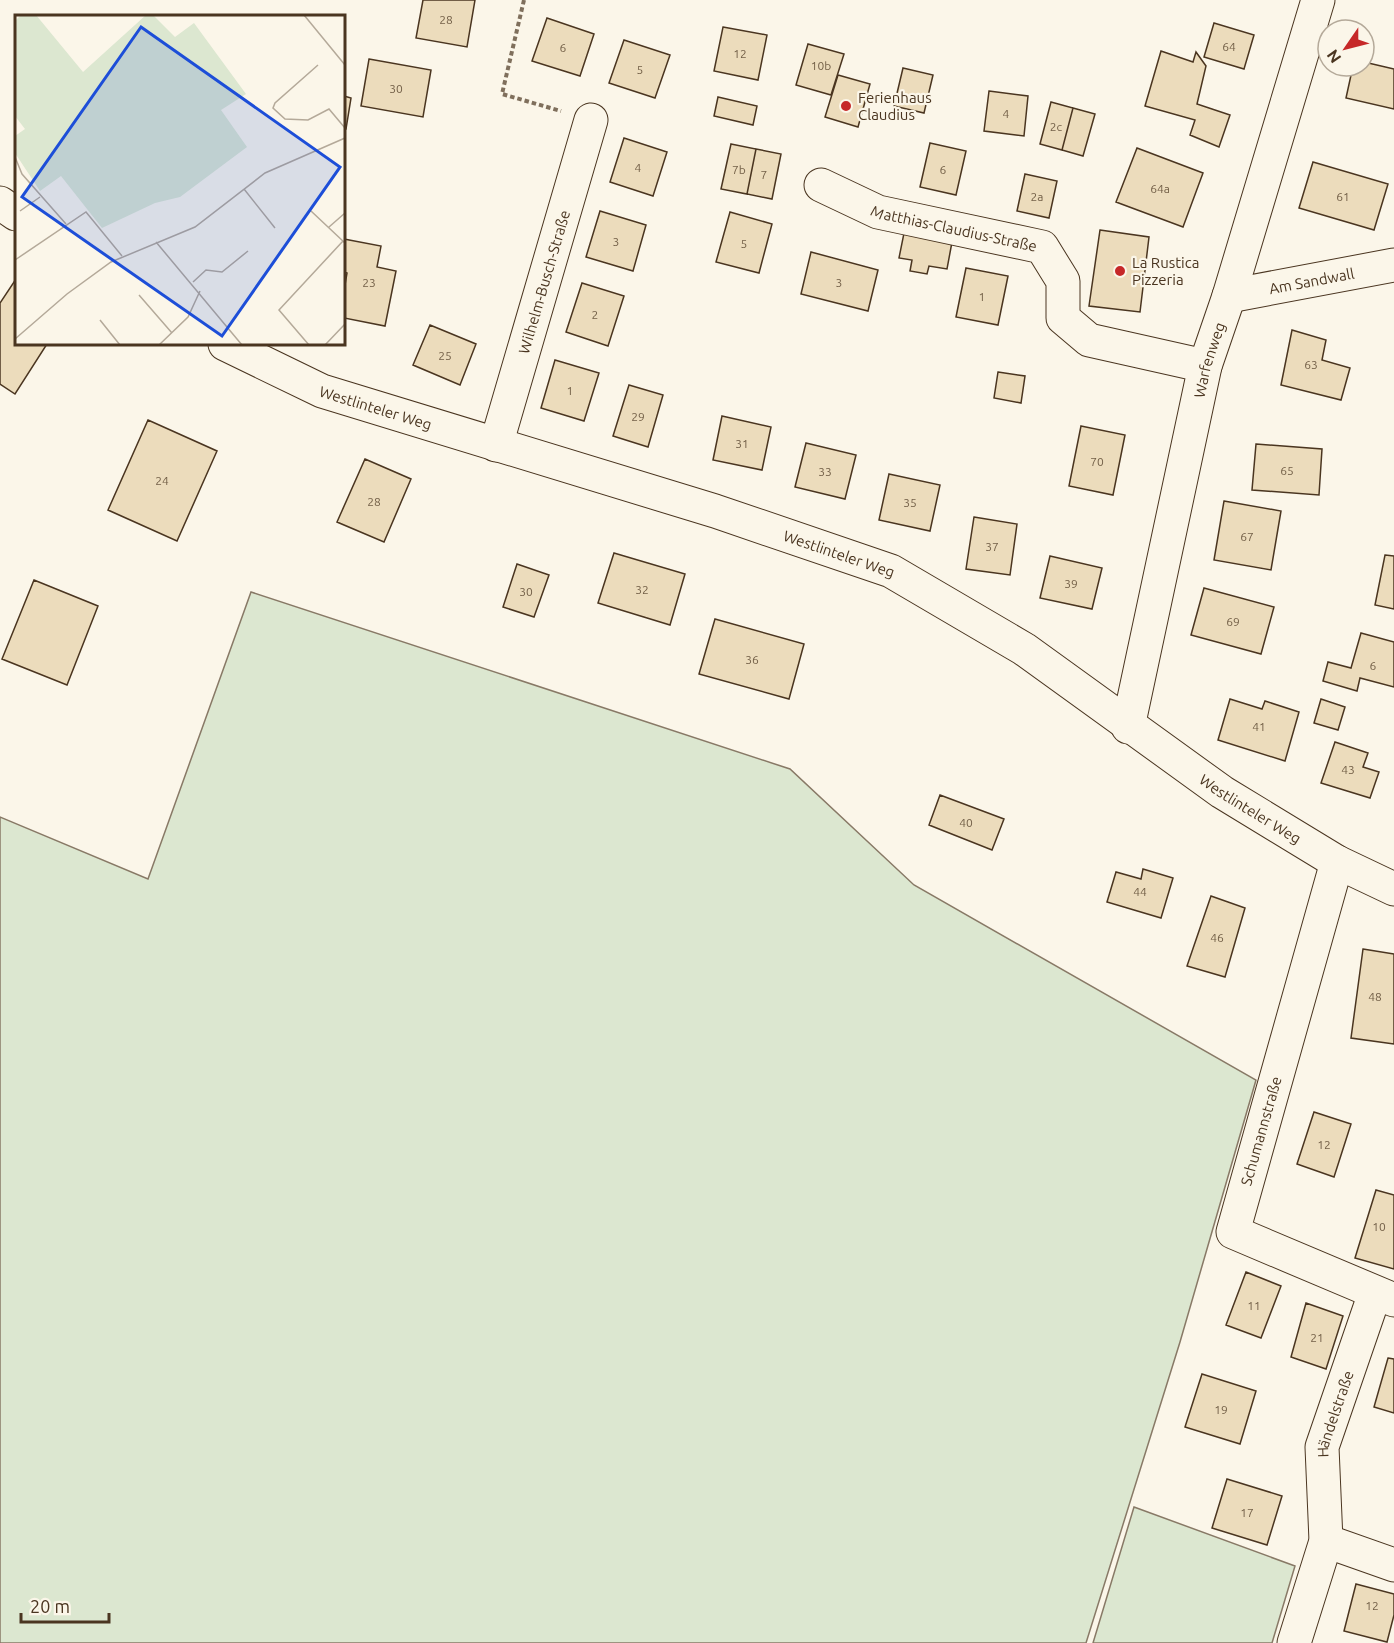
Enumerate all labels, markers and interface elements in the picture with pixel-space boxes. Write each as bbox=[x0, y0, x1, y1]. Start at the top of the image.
house number: 28 bbox=[439, 13, 453, 26]
inset map bbox=[15, 15, 345, 345]
north arrow bbox=[1316, 18, 1376, 78]
house number: 64 bbox=[1222, 40, 1236, 53]
house number: 6 bbox=[560, 41, 567, 54]
house number: 12 bbox=[733, 47, 747, 60]
text: N bbox=[1323, 47, 1345, 67]
house number: 10b bbox=[811, 59, 831, 72]
house number: 5 bbox=[637, 63, 643, 76]
house number: 30 bbox=[389, 82, 403, 95]
place label: Ferienhaus Claudius bbox=[858, 89, 932, 123]
marker: Ferienhaus Claudius bbox=[839, 99, 853, 113]
house number: 4 bbox=[1003, 107, 1010, 120]
house number: 2c bbox=[1050, 120, 1063, 133]
house number: 4 bbox=[635, 161, 642, 174]
house number: 7b bbox=[732, 163, 746, 176]
house number: 6 bbox=[940, 163, 947, 176]
house number: 7 bbox=[761, 168, 767, 181]
house number: 64a bbox=[1150, 182, 1170, 195]
house number: 2a bbox=[1031, 190, 1043, 203]
house number: 61 bbox=[1336, 190, 1350, 203]
street label: Matthias-Claudius-Straße bbox=[868, 201, 1039, 254]
street label: Wilhelm-Busch-Straße bbox=[515, 208, 573, 356]
house number: 3 bbox=[613, 235, 619, 248]
house number: 5 bbox=[741, 237, 747, 250]
place label: La Rustica Pizzeria bbox=[1132, 254, 1199, 288]
marker: La Rustica Pizzeria bbox=[1113, 264, 1127, 278]
street label: Am Sandwall bbox=[1268, 264, 1356, 297]
house number: 23 bbox=[362, 276, 376, 289]
house number: 3 bbox=[836, 276, 842, 289]
house number: 1 bbox=[979, 290, 985, 303]
house number: 2 bbox=[592, 308, 598, 321]
street label: Warfenweg bbox=[1190, 320, 1228, 399]
house number: 25 bbox=[438, 349, 452, 362]
house number: 63 bbox=[1304, 358, 1318, 371]
street label: Westlinteler Weg bbox=[318, 382, 434, 433]
house number: 1 bbox=[567, 384, 573, 397]
house number: 29 bbox=[631, 410, 645, 423]
house number: 31 bbox=[735, 437, 749, 450]
house number: 70 bbox=[1090, 455, 1104, 468]
house number: 65 bbox=[1280, 464, 1294, 477]
house number: 33 bbox=[818, 465, 832, 478]
house number: 24 bbox=[155, 474, 169, 487]
house number: 28 bbox=[367, 495, 381, 508]
house number: 35 bbox=[903, 496, 917, 509]
street label: Westlinteler Weg bbox=[781, 527, 897, 580]
house number: 67 bbox=[1240, 530, 1254, 543]
house number: 37 bbox=[985, 540, 999, 553]
house number: 39 bbox=[1064, 577, 1078, 590]
house number: 32 bbox=[635, 583, 649, 596]
house number: 30 bbox=[519, 585, 533, 598]
house number: 69 bbox=[1226, 615, 1240, 628]
house number: 36 bbox=[745, 653, 759, 666]
house number: 6 bbox=[1370, 659, 1377, 672]
house number: 41 bbox=[1252, 720, 1266, 733]
house number: 43 bbox=[1341, 763, 1355, 776]
street label: Westlinteler Weg bbox=[1196, 770, 1304, 847]
house number: 40 bbox=[959, 816, 973, 829]
house number: 44 bbox=[1133, 885, 1147, 898]
house number: 46 bbox=[1210, 931, 1224, 944]
house number: 48 bbox=[1368, 990, 1382, 1003]
street label: Schumannstraße bbox=[1237, 1074, 1285, 1188]
house number: 12 bbox=[1317, 1138, 1331, 1151]
house number: 10 bbox=[1372, 1220, 1386, 1233]
house number: 11 bbox=[1247, 1299, 1261, 1312]
house number: 21 bbox=[1310, 1331, 1324, 1344]
street label: Händelstraße bbox=[1314, 1368, 1356, 1458]
house number: 19 bbox=[1214, 1403, 1228, 1416]
house number: 17 bbox=[1240, 1506, 1254, 1519]
scale bar bbox=[21, 1586, 110, 1624]
text: 20 m bbox=[30, 1596, 70, 1616]
house number: 12 bbox=[1365, 1599, 1379, 1612]

